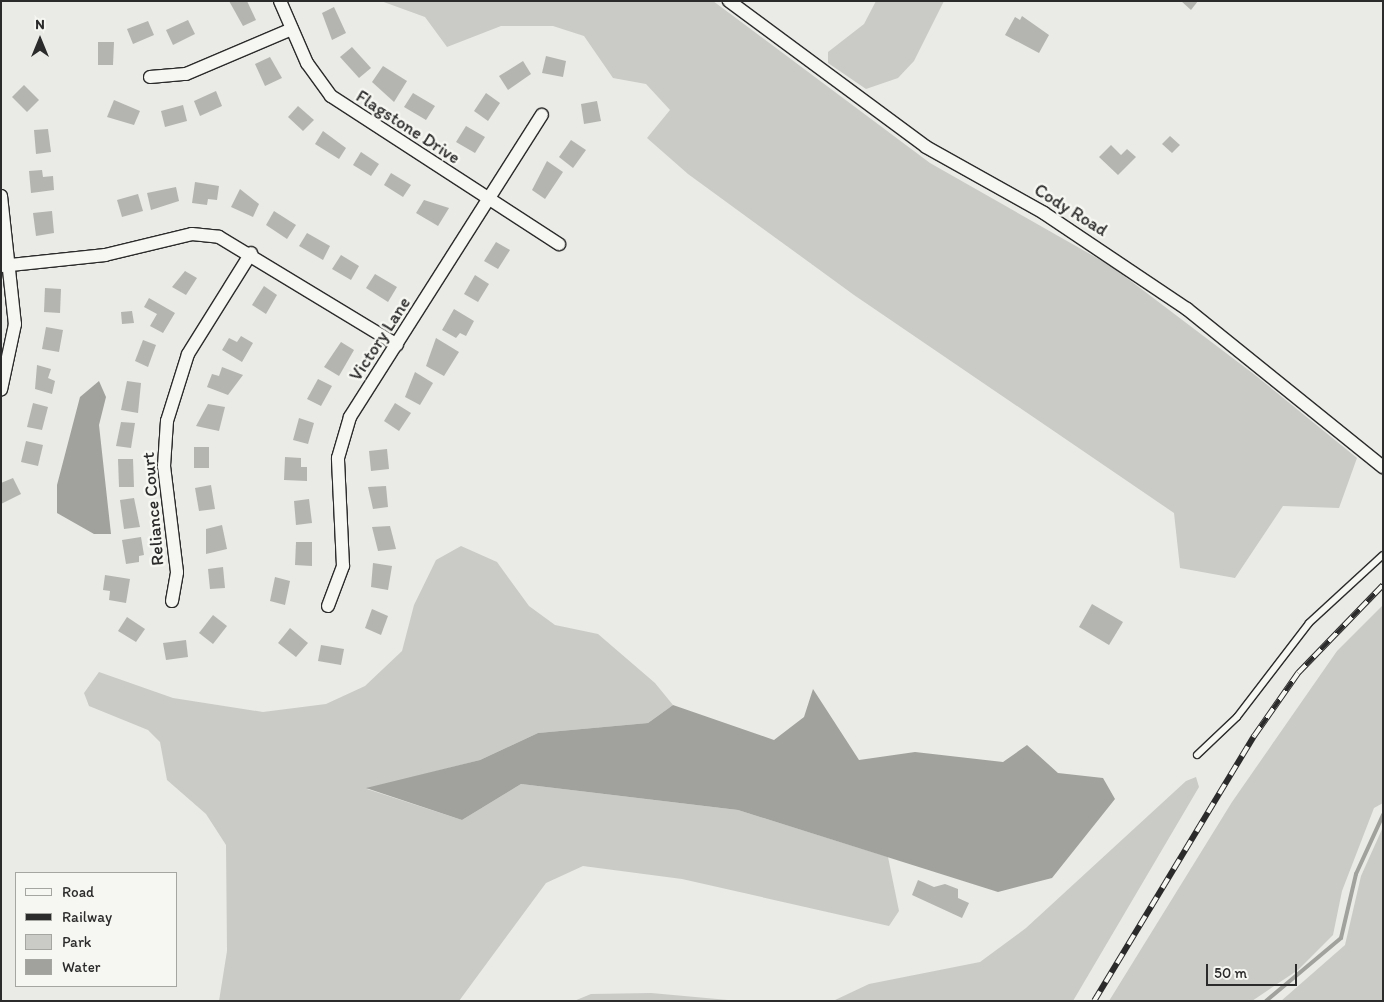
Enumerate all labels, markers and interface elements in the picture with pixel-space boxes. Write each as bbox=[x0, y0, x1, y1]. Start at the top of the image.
north arrow bbox=[15, 15, 65, 65]
text: N bbox=[35, 16, 45, 33]
street label: Flagstone Drive bbox=[352, 85, 464, 169]
street label: Cody Road bbox=[1031, 179, 1111, 241]
street label: Victory Lane bbox=[345, 293, 415, 385]
street label: Reliance Court bbox=[137, 451, 169, 567]
legend bbox=[15, 872, 178, 987]
text: Road bbox=[62, 883, 94, 901]
text: Railway bbox=[62, 908, 112, 926]
text: Park bbox=[62, 933, 92, 951]
scale bar bbox=[1209, 954, 1300, 986]
text: Water bbox=[62, 958, 100, 976]
text: 50 m bbox=[1214, 964, 1247, 982]

